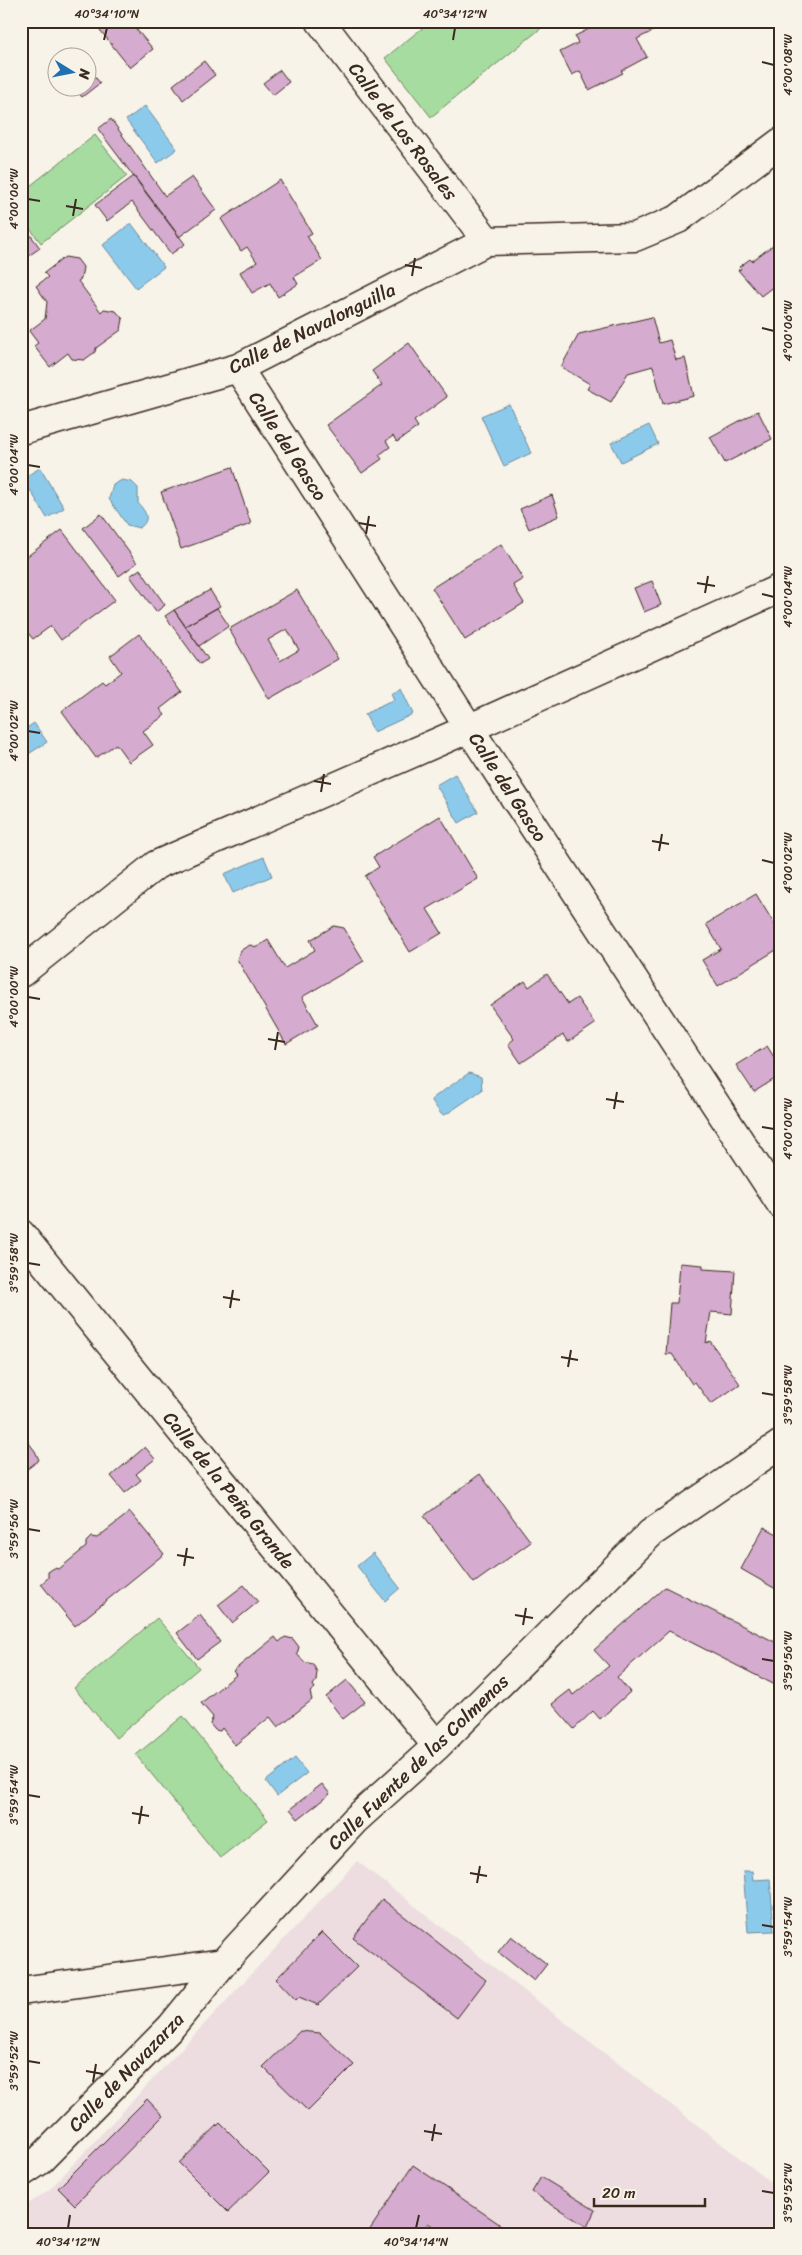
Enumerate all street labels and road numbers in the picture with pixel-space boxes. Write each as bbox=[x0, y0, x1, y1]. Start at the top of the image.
street label: Calle de Los Rosales bbox=[340, 55, 466, 208]
street label: Calle de Navalonguilla bbox=[223, 273, 402, 383]
street label: Calle del Gasco bbox=[240, 384, 336, 508]
street label: Calle del Gasco bbox=[460, 725, 556, 849]
street label: Calle de la Peña Grande bbox=[154, 1403, 304, 1577]
street label: Calle Fuente de las Colmenas bbox=[319, 1666, 517, 1858]
street label: Calle de Navazarza bbox=[60, 2004, 193, 2140]

